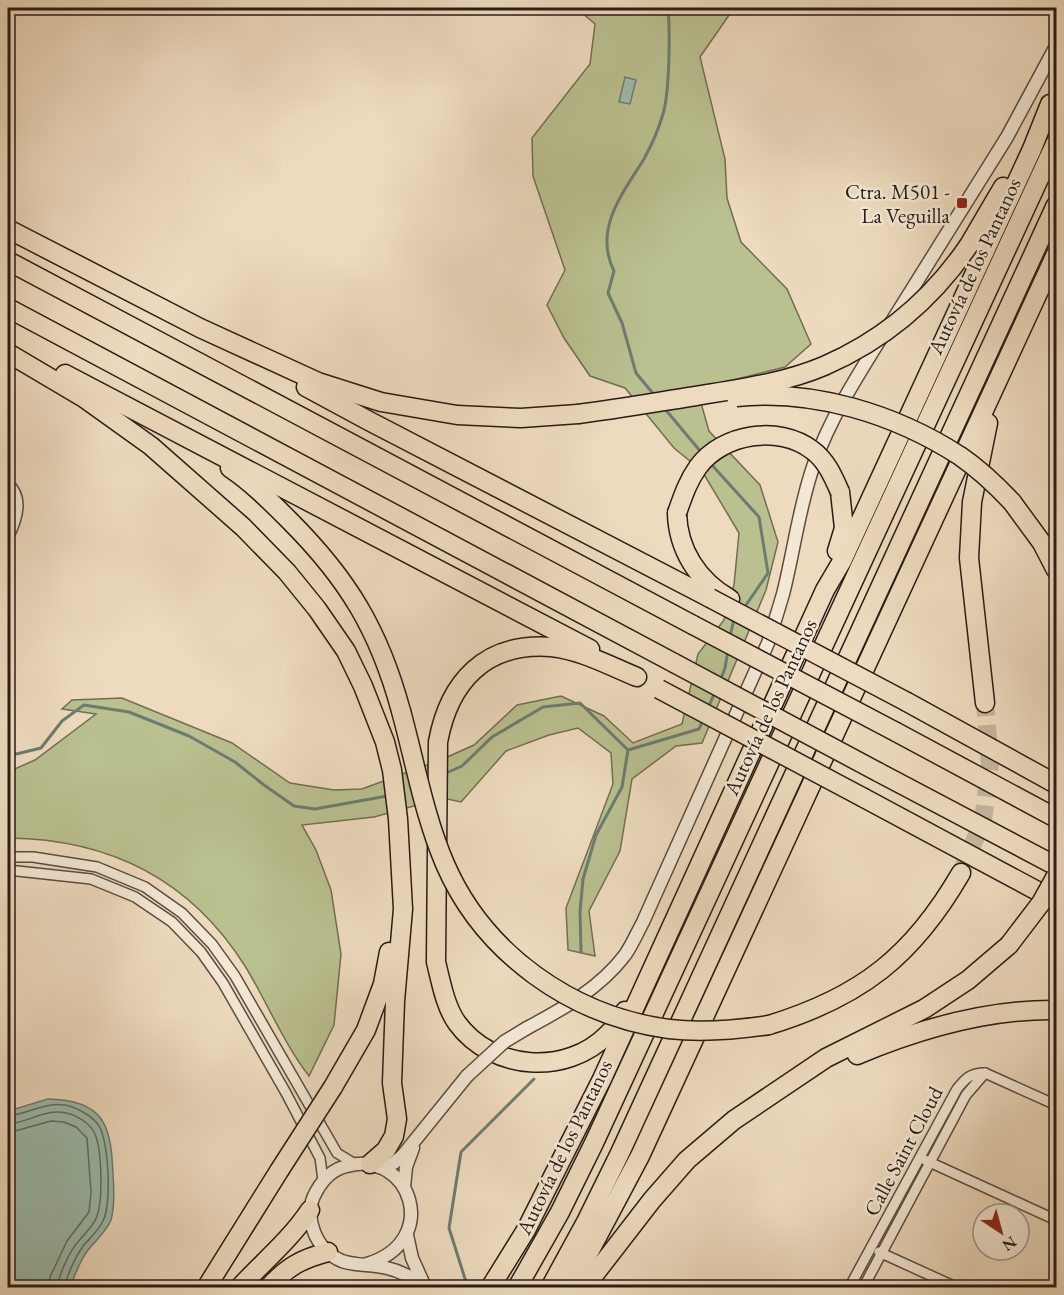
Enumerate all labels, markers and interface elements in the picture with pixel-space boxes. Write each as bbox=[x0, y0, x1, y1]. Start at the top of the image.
street label: Autovía de los Pantanos bbox=[921, 173, 1027, 360]
place label: Ctra. M501 - La Veguilla bbox=[845, 178, 951, 229]
marker: Ctra. M501 - La Veguilla bbox=[955, 196, 969, 210]
street label: Autovía de los Pantanos bbox=[717, 614, 823, 801]
street label: Autovía de los Pantanos bbox=[509, 1055, 618, 1240]
street label: Calle Saint Cloud bbox=[858, 1081, 949, 1220]
north arrow bbox=[971, 1202, 1031, 1262]
text: N bbox=[998, 1231, 1021, 1256]

